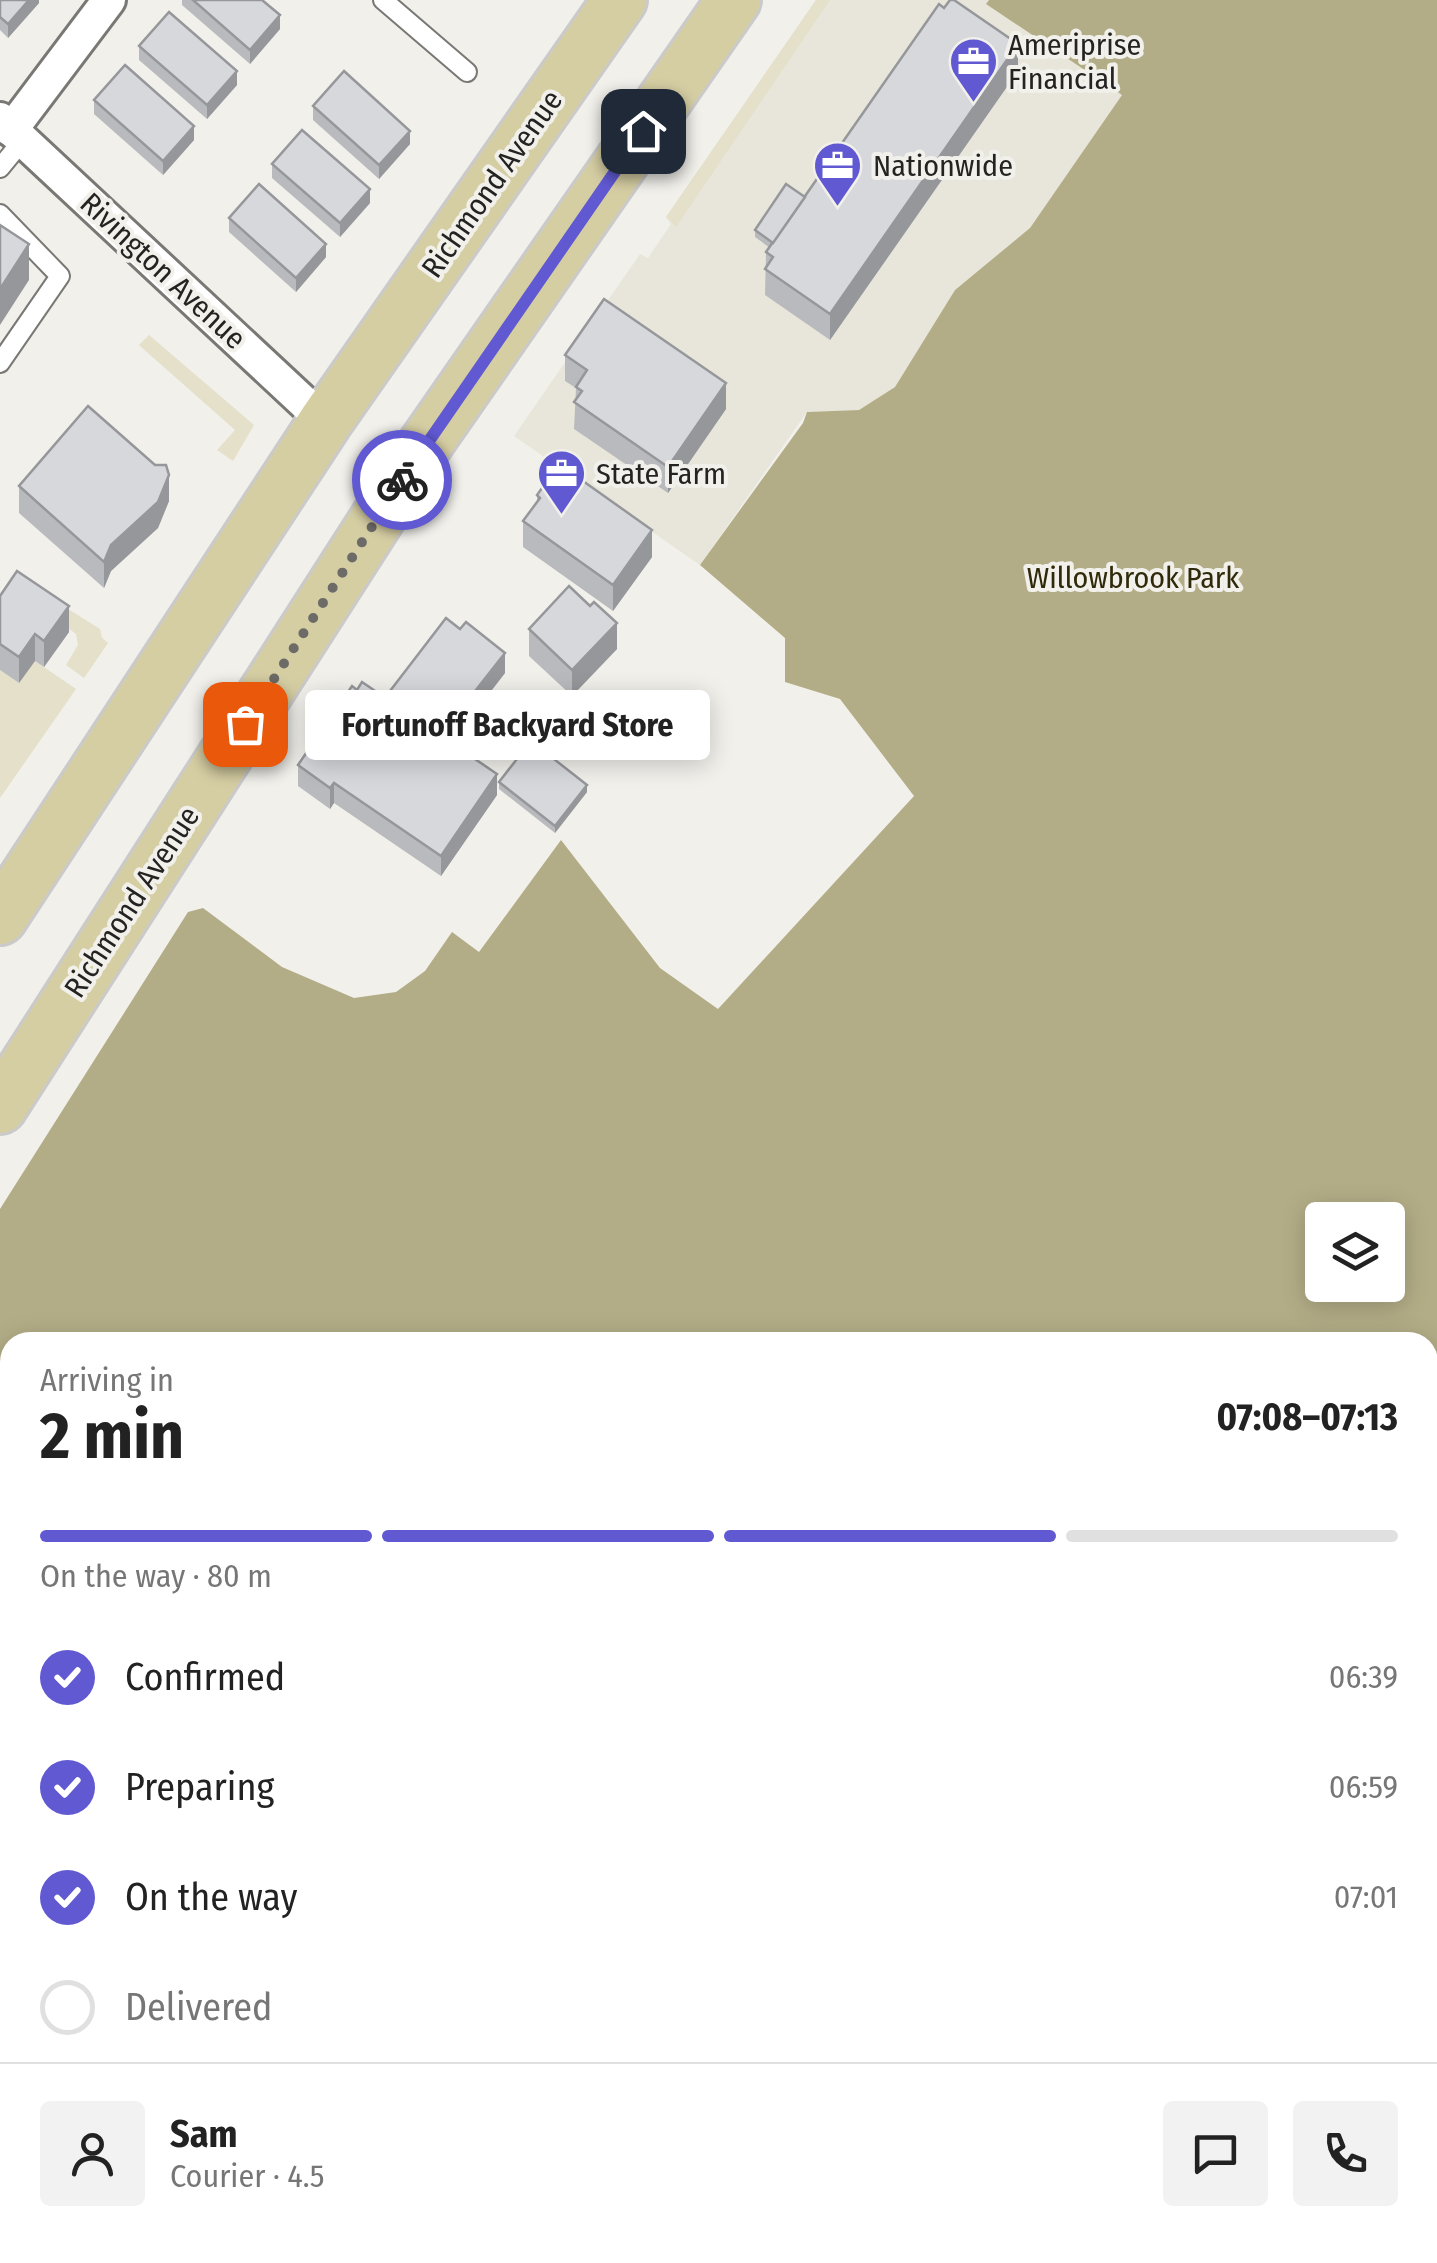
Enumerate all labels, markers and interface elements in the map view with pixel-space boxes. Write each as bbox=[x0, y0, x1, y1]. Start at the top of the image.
place label: Ameriprise Financial bbox=[1008, 27, 1141, 97]
office icon: Ameriprise Financial bbox=[947, 36, 999, 104]
street label: Richmond Avenue bbox=[414, 83, 570, 285]
pin bbox=[601, 89, 686, 174]
icon: home bbox=[616, 104, 671, 159]
office icon: Nationwide bbox=[812, 140, 864, 208]
place label: Nationwide bbox=[873, 148, 1013, 184]
street label: Rivington Avenue bbox=[73, 185, 253, 357]
courier bbox=[352, 430, 452, 530]
office icon: State Farm bbox=[535, 448, 587, 516]
icon: bike bbox=[375, 453, 430, 508]
place label: State Farm bbox=[596, 456, 726, 492]
park label: Willowbrook Park bbox=[1027, 560, 1239, 596]
pin bbox=[203, 682, 288, 767]
callout: Fortunoff Backyard Store bbox=[305, 689, 710, 759]
icon: bag bbox=[218, 697, 273, 752]
text: Fortunoff Backyard Store bbox=[341, 706, 674, 744]
street label: Richmond Avenue bbox=[57, 800, 207, 1004]
map controls bbox=[1305, 1202, 1405, 1302]
button: layers bbox=[1305, 1202, 1405, 1302]
text: Arriving in bbox=[40, 1361, 174, 1399]
text: 07:08–07:13 bbox=[1216, 1394, 1398, 1440]
text: 2 min bbox=[40, 1397, 184, 1475]
text: On the way · 80 m bbox=[40, 1557, 272, 1595]
icon: check bbox=[40, 1650, 95, 1705]
text: Confirmed bbox=[125, 1654, 285, 1700]
text: 06:39 bbox=[1329, 1658, 1398, 1696]
icon: check bbox=[40, 1760, 95, 1815]
text: Preparing bbox=[125, 1764, 274, 1810]
text: 06:59 bbox=[1329, 1768, 1398, 1806]
icon: check bbox=[40, 1870, 95, 1925]
text: On the way bbox=[125, 1874, 297, 1920]
text: 07:01 bbox=[1334, 1878, 1398, 1916]
text: Delivered bbox=[125, 1984, 272, 2030]
button: person bbox=[40, 2101, 145, 2206]
button: chat bbox=[1163, 2101, 1268, 2206]
button: phone bbox=[1293, 2101, 1398, 2206]
text: Sam bbox=[170, 2111, 238, 2157]
text: Courier · 4.5 bbox=[170, 2157, 325, 2195]

